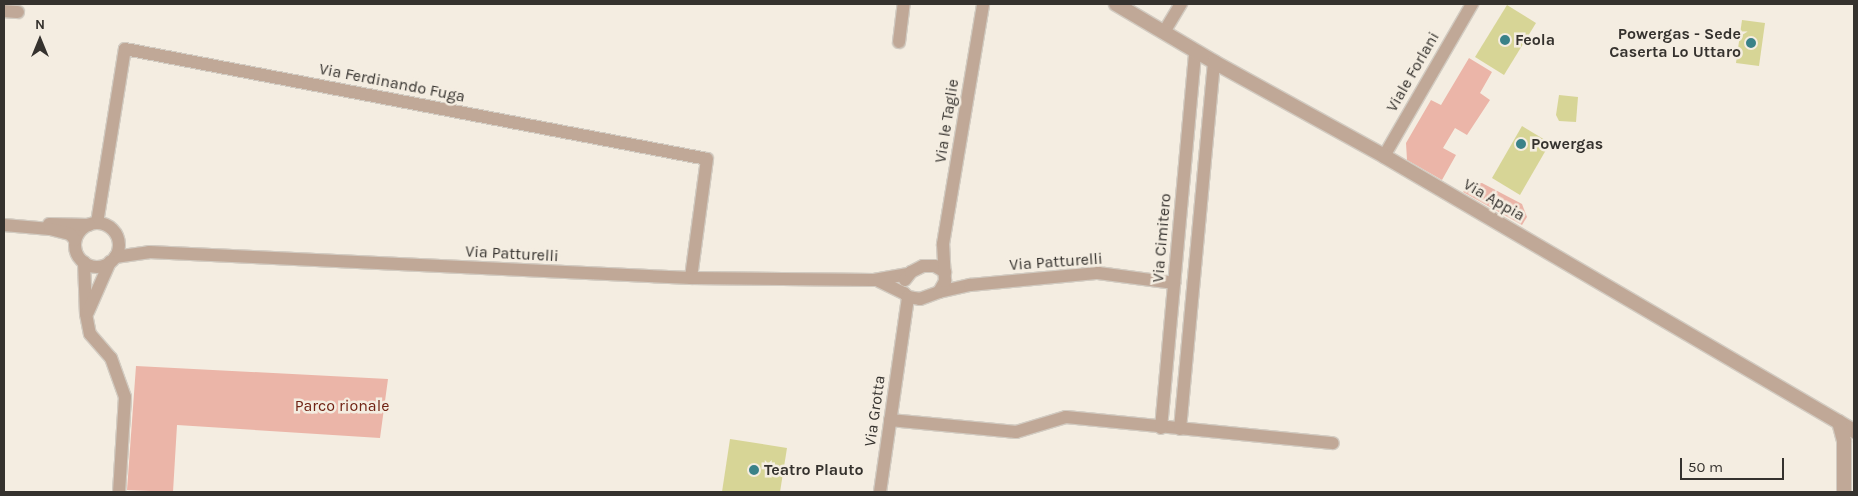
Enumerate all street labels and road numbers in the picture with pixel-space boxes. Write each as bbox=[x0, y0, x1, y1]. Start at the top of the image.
street label: Viale Forlani bbox=[1382, 29, 1444, 115]
street label: Via Ferdinando Fuga bbox=[317, 59, 467, 107]
street label: Via le Taglie bbox=[931, 78, 963, 164]
street label: Via Appia bbox=[1460, 175, 1528, 225]
street label: Via Cimitero bbox=[1149, 193, 1175, 283]
street label: Via Patturelli bbox=[465, 242, 559, 266]
street label: Via Patturelli bbox=[1009, 249, 1103, 275]
street label: Via Grotta bbox=[860, 374, 890, 448]

